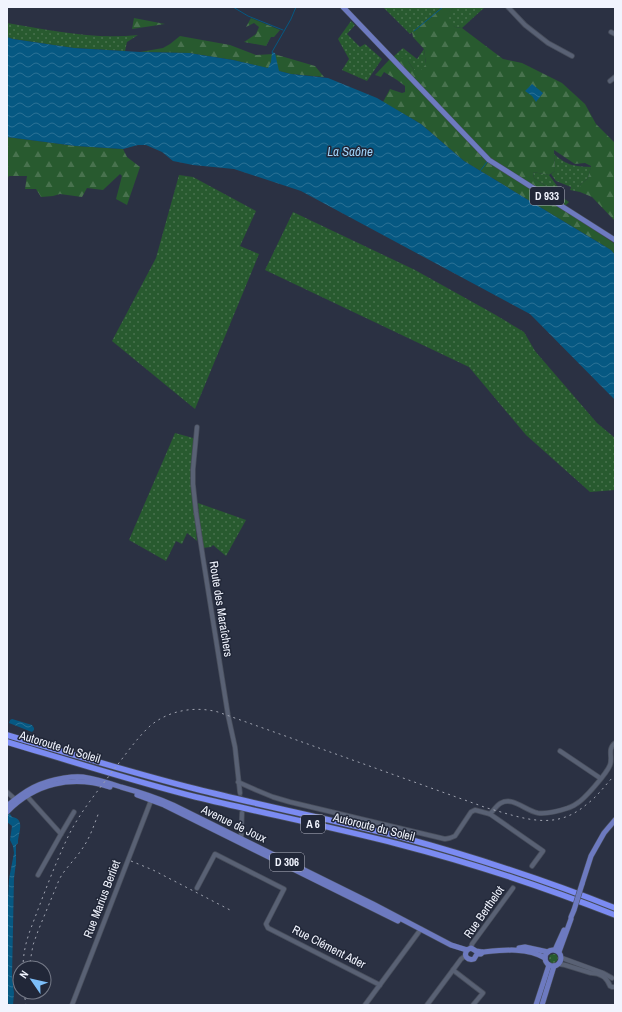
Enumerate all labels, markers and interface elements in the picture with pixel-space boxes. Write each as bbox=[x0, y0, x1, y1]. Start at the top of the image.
water label: La Saône bbox=[327, 143, 373, 160]
road number: D 933 bbox=[530, 187, 564, 205]
street label: Route des Maraîchers bbox=[206, 560, 236, 658]
street label: Autoroute du Soleil bbox=[17, 727, 102, 767]
street label: Avenue de Joux bbox=[198, 801, 269, 847]
street label: Autoroute du Soleil bbox=[330, 809, 417, 845]
road number: A 6 bbox=[301, 815, 325, 833]
road number: D 306 bbox=[270, 853, 304, 871]
street label: Rue Marius Berliet bbox=[80, 858, 124, 940]
street label: Rue Berthelot bbox=[460, 883, 508, 941]
street label: Rue Clément Ader bbox=[290, 922, 369, 973]
north arrow bbox=[12, 960, 52, 1000]
text: N bbox=[16, 968, 31, 981]

